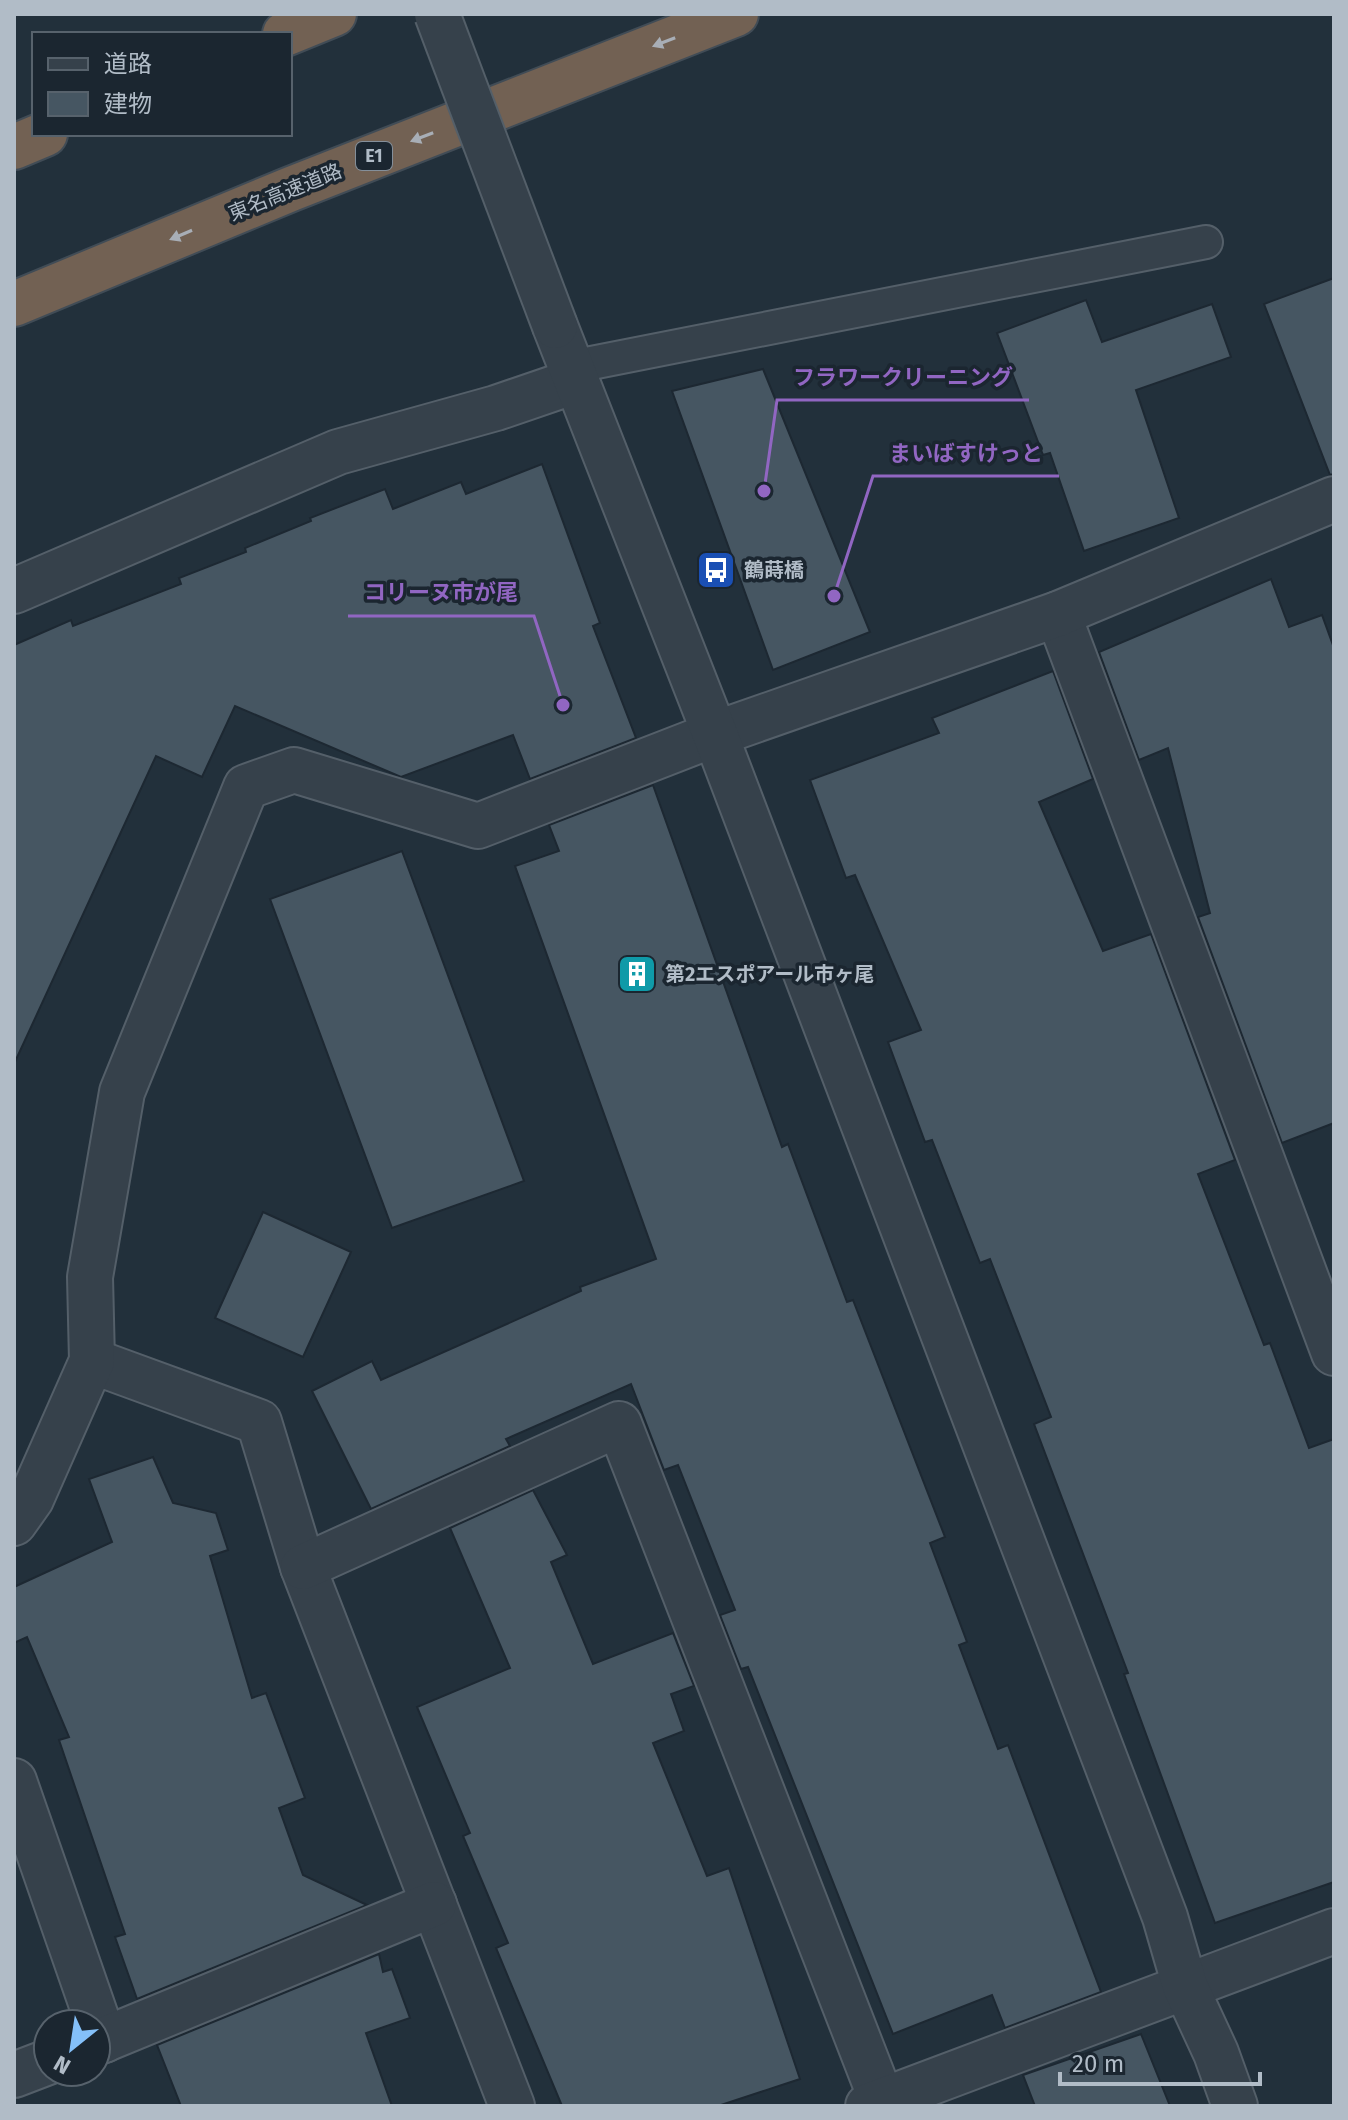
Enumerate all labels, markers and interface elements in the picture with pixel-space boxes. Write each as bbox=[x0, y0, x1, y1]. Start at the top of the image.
legend bbox=[32, 32, 292, 136]
one-way arrow bbox=[652, 36, 676, 49]
text: 道路 bbox=[104, 50, 152, 78]
text: 建物 bbox=[104, 90, 152, 118]
one-way arrow bbox=[410, 131, 434, 144]
road number: E1 bbox=[356, 142, 392, 170]
street label: 東名高速道路 bbox=[225, 158, 345, 226]
one-way arrow bbox=[169, 228, 193, 241]
callout: フラワークリーニング bbox=[777, 354, 1029, 400]
text: フラワークリーニング bbox=[793, 364, 1013, 391]
callout: まいばすけっと bbox=[873, 430, 1059, 476]
text: まいばすけっと bbox=[889, 440, 1043, 467]
bus stop icon: 鶴蒔橋 bbox=[695, 549, 737, 591]
place label: 鶴蒔橋 bbox=[744, 558, 804, 582]
callout: コリーヌ市が尾 bbox=[348, 570, 534, 616]
text: コリーヌ市が尾 bbox=[364, 579, 518, 606]
building icon: 第2エスポアール市ヶ尾 bbox=[616, 953, 658, 995]
place label: 第2エスポアール市ヶ尾 bbox=[665, 962, 874, 986]
north arrow bbox=[32, 2008, 112, 2088]
scale bar bbox=[1060, 2036, 1260, 2086]
text: N bbox=[49, 2050, 75, 2080]
text: 20 m bbox=[1072, 2050, 1124, 2078]

